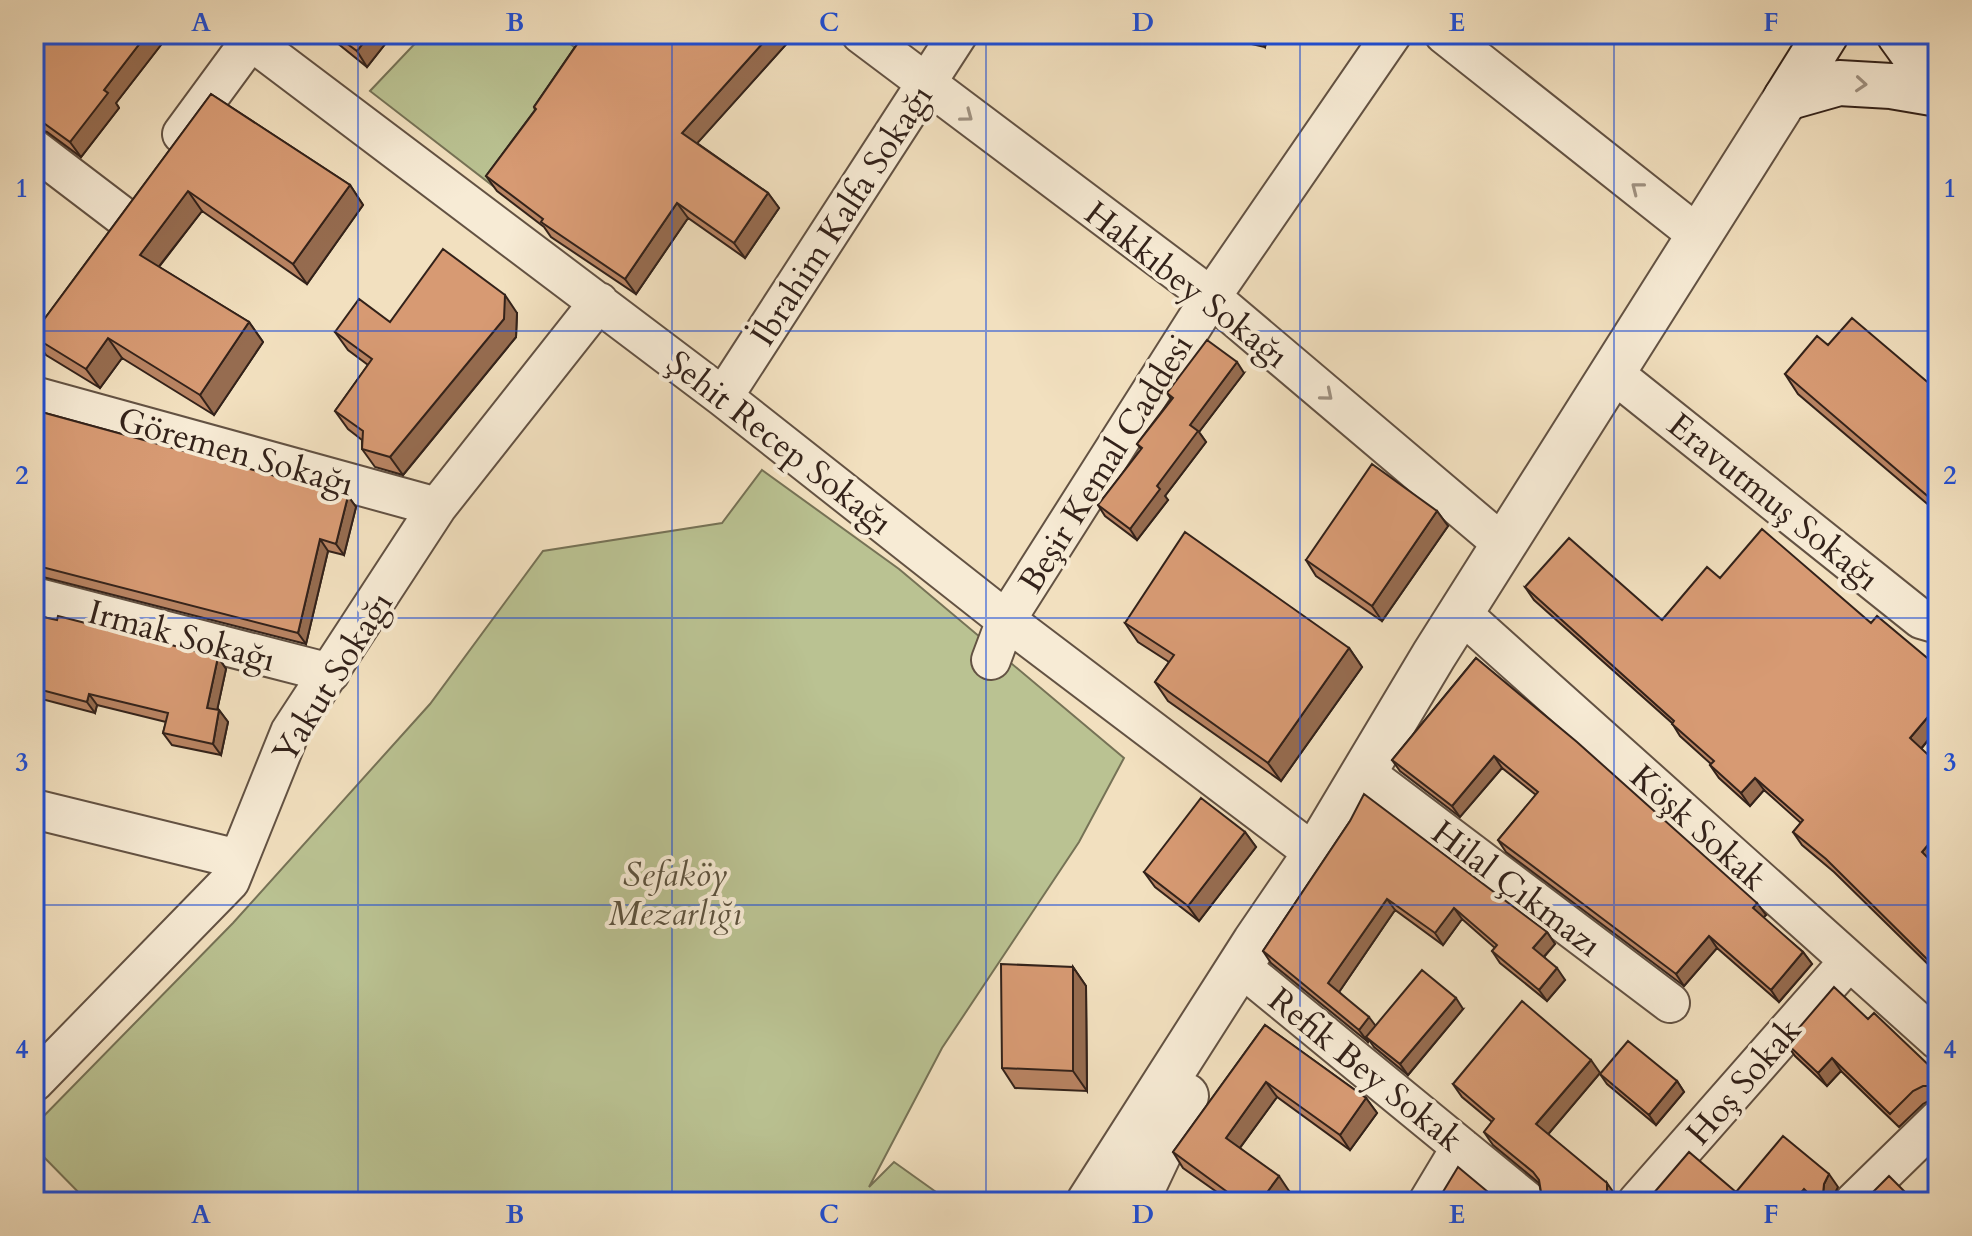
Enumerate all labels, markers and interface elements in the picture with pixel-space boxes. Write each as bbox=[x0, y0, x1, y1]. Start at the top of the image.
text: A bbox=[191, 5, 211, 40]
text: B bbox=[506, 5, 524, 40]
text: C bbox=[819, 5, 839, 40]
text: D bbox=[1132, 5, 1154, 40]
text: E bbox=[1449, 5, 1465, 40]
text: F bbox=[1763, 5, 1779, 40]
one-way arrow bbox=[1855, 75, 1868, 92]
street label: İbrahim Kalfa Sokağı bbox=[740, 76, 944, 355]
one-way arrow bbox=[958, 106, 973, 120]
text: 1 bbox=[15, 171, 29, 206]
text: 1 bbox=[1943, 171, 1957, 206]
one-way arrow bbox=[1632, 183, 1647, 197]
street label: Hakkıbey Sokağı bbox=[1075, 191, 1298, 379]
street label: Beşir Kemal Caddesi bbox=[1008, 326, 1204, 601]
street label: Şehit Recep Sokağı bbox=[657, 340, 902, 545]
one-way arrow bbox=[1318, 385, 1332, 400]
street label: Göremen Sokağı bbox=[113, 396, 359, 508]
street label: Eravutmuş Sokağı bbox=[1658, 402, 1889, 601]
text: 2 bbox=[15, 458, 29, 493]
text: 2 bbox=[1943, 458, 1957, 493]
street label: Yakut Sokağı bbox=[262, 583, 404, 772]
street label: Irmak Sokağı bbox=[83, 589, 280, 683]
text: 3 bbox=[15, 745, 29, 780]
text: 3 bbox=[1943, 745, 1957, 780]
street label: Köşk Sokak bbox=[1620, 754, 1777, 902]
street label: Hilal Çıkmazı bbox=[1422, 810, 1611, 968]
park label: Sefaköy Mezarlığı bbox=[608, 852, 742, 937]
street label: Refik Bey Sokak bbox=[1259, 977, 1473, 1163]
street label: Hoş Sokak bbox=[1676, 1008, 1812, 1155]
text: 4 bbox=[15, 1032, 29, 1067]
text: 4 bbox=[1943, 1032, 1957, 1067]
text: A bbox=[191, 1197, 211, 1232]
text: B bbox=[506, 1197, 524, 1232]
text: C bbox=[819, 1197, 839, 1232]
text: D bbox=[1132, 1197, 1154, 1232]
text: E bbox=[1449, 1197, 1465, 1232]
text: F bbox=[1763, 1197, 1779, 1232]

